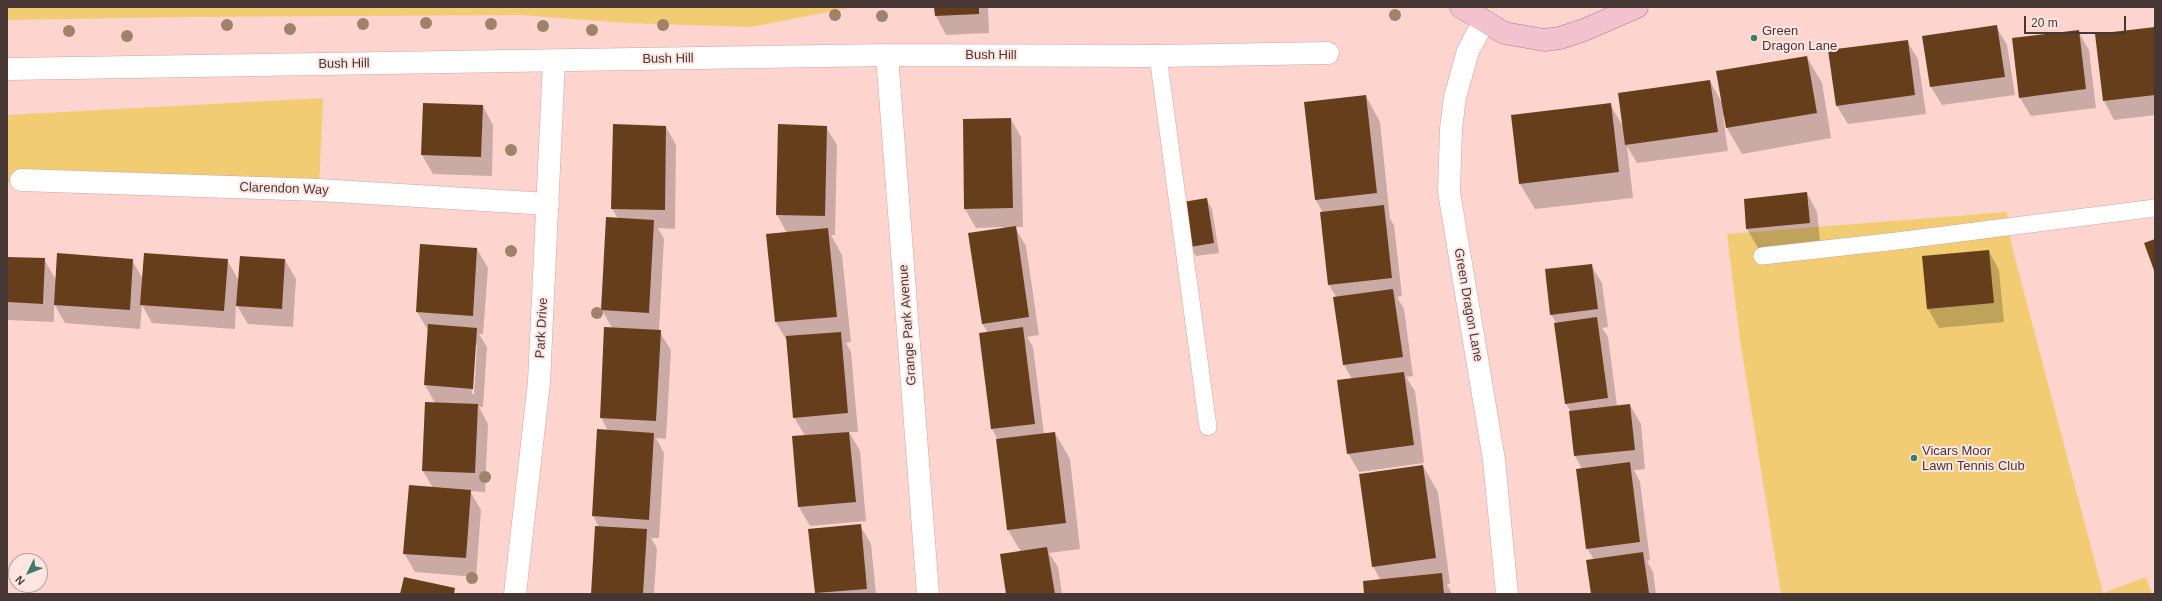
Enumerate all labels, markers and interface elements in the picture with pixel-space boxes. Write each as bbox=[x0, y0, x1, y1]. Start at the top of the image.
scale bar bbox=[2026, 8, 2128, 34]
text: 20 m bbox=[2031, 16, 2058, 30]
place label: Green Dragon Lane bbox=[1762, 23, 1837, 54]
marker: Green Dragon Lane bbox=[1749, 33, 1759, 43]
street label: Bush Hill bbox=[965, 47, 1017, 63]
street label: Bush Hill bbox=[642, 51, 694, 67]
street label: Bush Hill bbox=[318, 56, 370, 72]
street label: Clarendon Way bbox=[239, 180, 329, 198]
street label: Green Dragon Lane bbox=[1450, 247, 1486, 363]
street label: Grange Park Avenue bbox=[896, 264, 920, 386]
street label: Park Drive bbox=[533, 297, 551, 359]
place label: Vicars Moor Lawn Tennis Club bbox=[1922, 443, 2025, 474]
marker: Vicars Moor Lawn Tennis Club bbox=[1909, 453, 1919, 463]
north arrow bbox=[8, 553, 48, 593]
text: N bbox=[13, 574, 27, 588]

